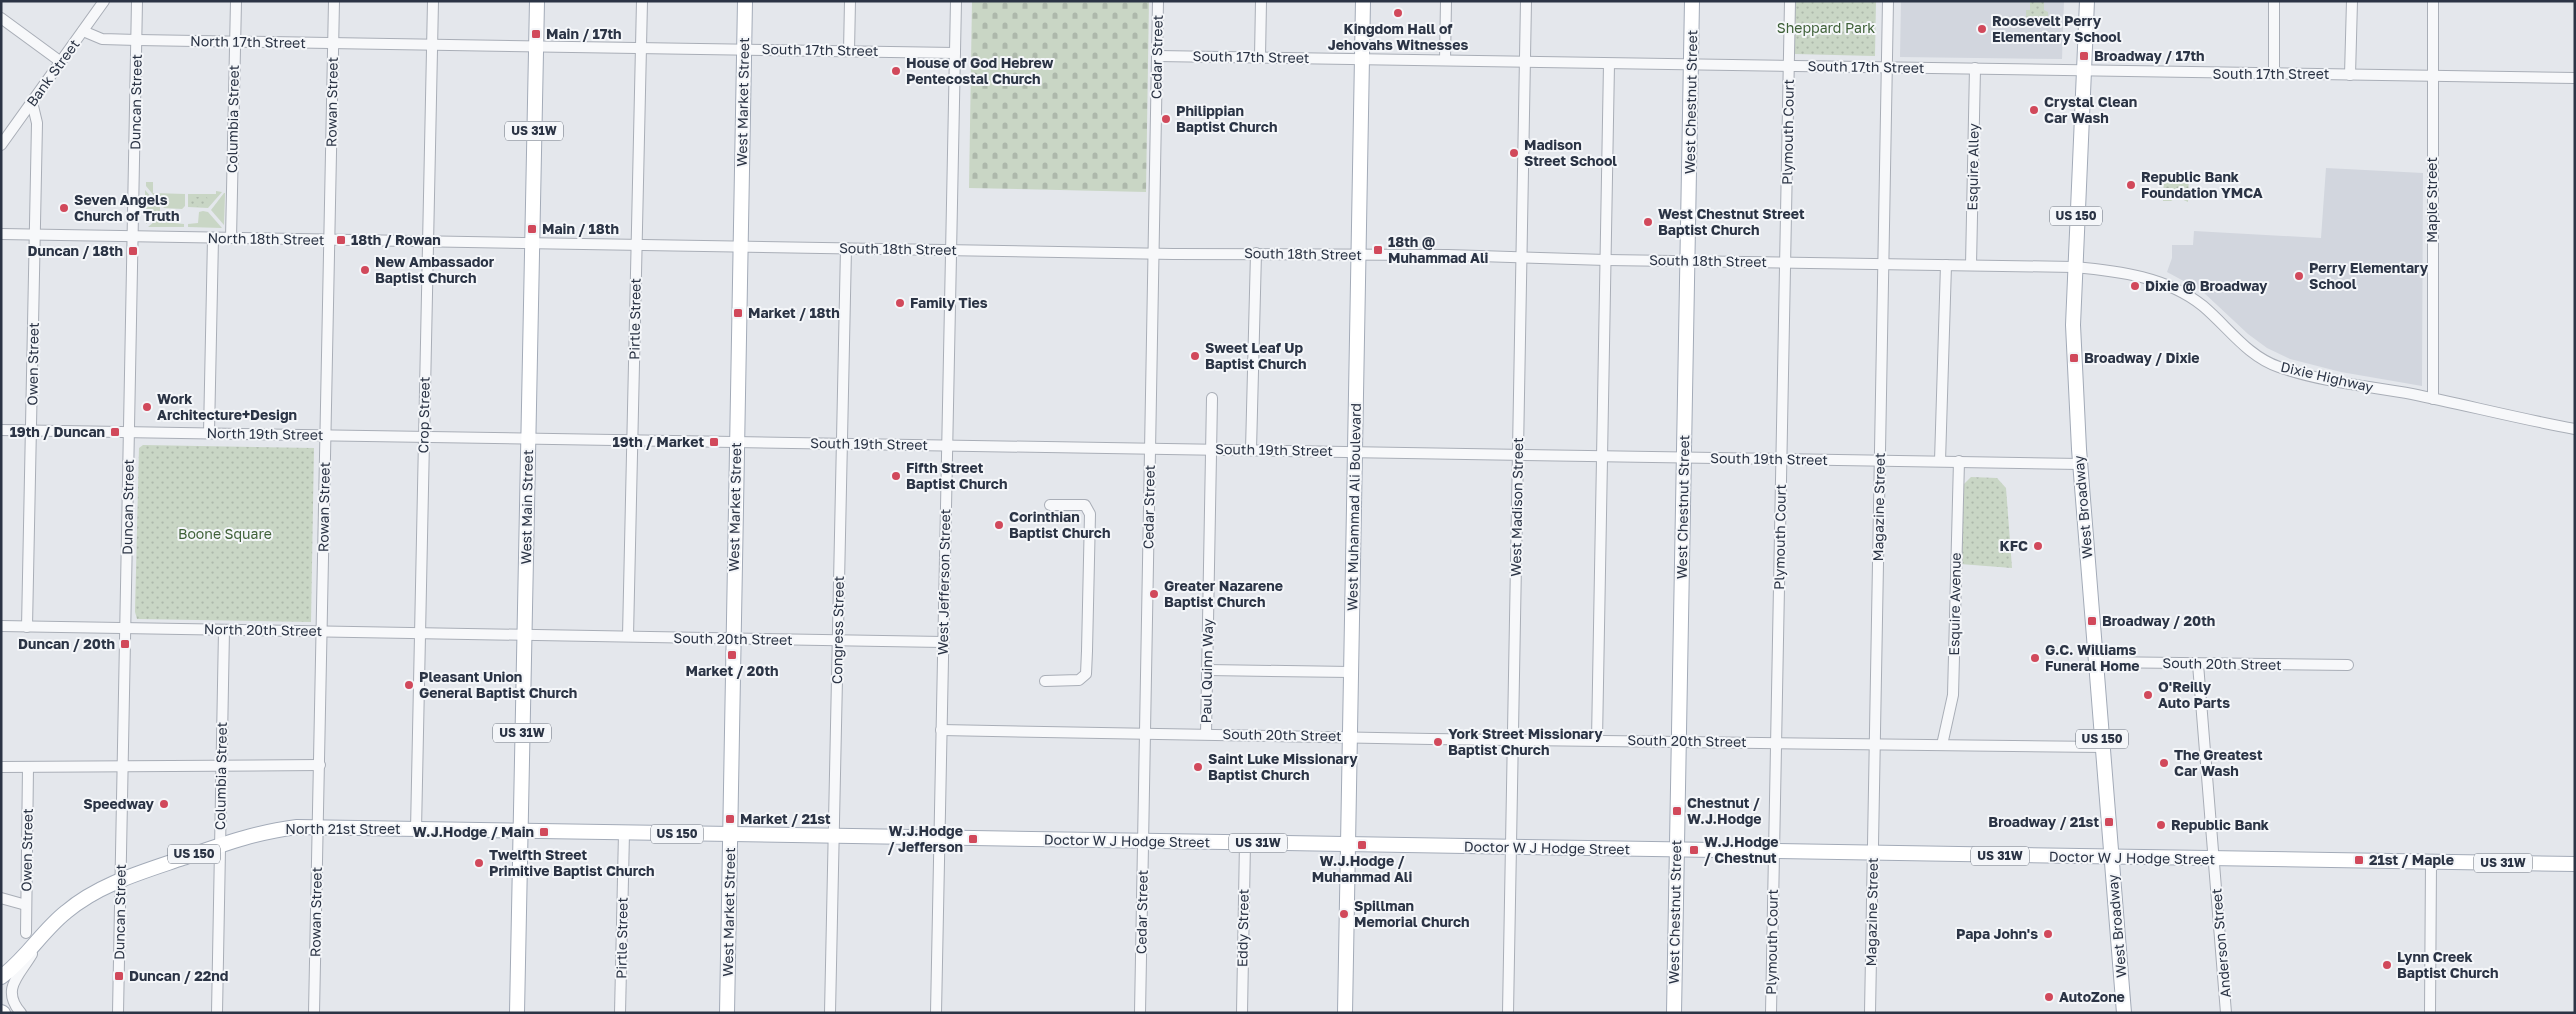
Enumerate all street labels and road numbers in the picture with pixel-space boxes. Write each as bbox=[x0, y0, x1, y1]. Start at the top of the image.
street label: Cedar Street bbox=[1147, 15, 1166, 99]
street label: West Chestnut Street bbox=[1681, 30, 1700, 174]
street label: North 17th Street bbox=[190, 32, 306, 51]
street label: Bank Street bbox=[23, 36, 83, 110]
street label: West Market Street bbox=[733, 37, 752, 167]
street label: South 17th Street bbox=[761, 40, 879, 59]
street label: South 17th Street bbox=[1192, 47, 1310, 66]
street label: Duncan Street bbox=[126, 54, 145, 150]
street label: Rowan Street bbox=[322, 57, 341, 147]
street label: South 17th Street bbox=[1807, 57, 1925, 76]
street label: Columbia Street bbox=[223, 65, 242, 173]
street label: South 17th Street bbox=[2213, 65, 2329, 82]
street label: Plymouth Court bbox=[1778, 79, 1797, 185]
road number: US 31W bbox=[505, 122, 563, 140]
street label: Esquire Alley bbox=[1963, 123, 1982, 211]
street label: Maple Street bbox=[2423, 157, 2440, 243]
road number: US 150 bbox=[2050, 207, 2102, 226]
street label: North 18th Street bbox=[207, 229, 325, 248]
street label: South 18th Street bbox=[839, 239, 957, 258]
street label: South 18th Street bbox=[1244, 244, 1362, 263]
street label: South 18th Street bbox=[1649, 251, 1767, 270]
street label: Pirtle Street bbox=[625, 278, 644, 360]
street label: Owen Street bbox=[23, 322, 42, 406]
street label: Dixie Highway bbox=[2279, 358, 2375, 395]
street label: Crop Street bbox=[414, 376, 433, 454]
street label: West Muhammad Ali Boulevard bbox=[1343, 403, 1364, 611]
street label: North 19th Street bbox=[206, 424, 324, 443]
street label: South 19th Street bbox=[810, 434, 928, 453]
street label: West Chestnut Street bbox=[1673, 435, 1692, 579]
street label: West Madison Street bbox=[1507, 437, 1526, 577]
street label: South 19th Street bbox=[1215, 440, 1333, 459]
street label: West Market Street bbox=[725, 442, 744, 572]
street label: West Main Street bbox=[517, 449, 536, 565]
street label: South 19th Street bbox=[1710, 449, 1828, 468]
street label: Magazine Street bbox=[1869, 452, 1888, 562]
street label: West Broadway bbox=[2070, 455, 2095, 559]
street label: Duncan Street bbox=[118, 459, 137, 555]
street label: Rowan Street bbox=[314, 462, 333, 552]
street label: Cedar Street bbox=[1139, 465, 1158, 549]
street label: Plymouth Court bbox=[1770, 484, 1789, 590]
street label: West Jefferson Street bbox=[934, 509, 953, 655]
street label: Esquire Avenue bbox=[1945, 552, 1964, 656]
street label: Congress Street bbox=[828, 576, 847, 684]
street label: Paul Quinn Way bbox=[1197, 618, 1216, 724]
street label: North 20th Street bbox=[204, 620, 322, 639]
street label: South 20th Street bbox=[673, 629, 793, 648]
street label: South 20th Street bbox=[2162, 654, 2282, 673]
street label: Columbia Street bbox=[211, 722, 230, 830]
road number: US 31W bbox=[493, 724, 551, 742]
street label: South 20th Street bbox=[1222, 725, 1342, 744]
road number: US 150 bbox=[2076, 730, 2128, 749]
street label: South 20th Street bbox=[1627, 731, 1747, 750]
street label: Owen Street bbox=[17, 808, 36, 892]
street label: North 21st Street bbox=[285, 820, 401, 837]
road number: US 150 bbox=[651, 824, 703, 844]
street label: Doctor W J Hodge Street bbox=[1044, 831, 1210, 850]
road number: US 31W bbox=[1229, 834, 1287, 852]
street label: Doctor W J Hodge Street bbox=[1464, 838, 1630, 857]
street label: West Chestnut Street bbox=[1665, 840, 1684, 984]
road number: US 150 bbox=[168, 844, 220, 864]
road number: US 31W bbox=[1971, 846, 2029, 866]
street label: West Market Street bbox=[719, 847, 738, 977]
street label: Doctor W J Hodge Street bbox=[2049, 848, 2215, 867]
road number: US 31W bbox=[2474, 854, 2532, 872]
street label: Magazine Street bbox=[1862, 857, 1881, 967]
street label: Duncan Street bbox=[110, 864, 129, 960]
street label: Rowan Street bbox=[306, 867, 325, 957]
street label: Cedar Street bbox=[1132, 870, 1151, 954]
street label: West Broadway bbox=[2104, 874, 2129, 978]
street label: Anderson Street bbox=[2207, 888, 2234, 998]
street label: Eddy Street bbox=[1233, 889, 1252, 967]
street label: Plymouth Court bbox=[1762, 889, 1781, 995]
street label: Pirtle Street bbox=[612, 897, 631, 979]

